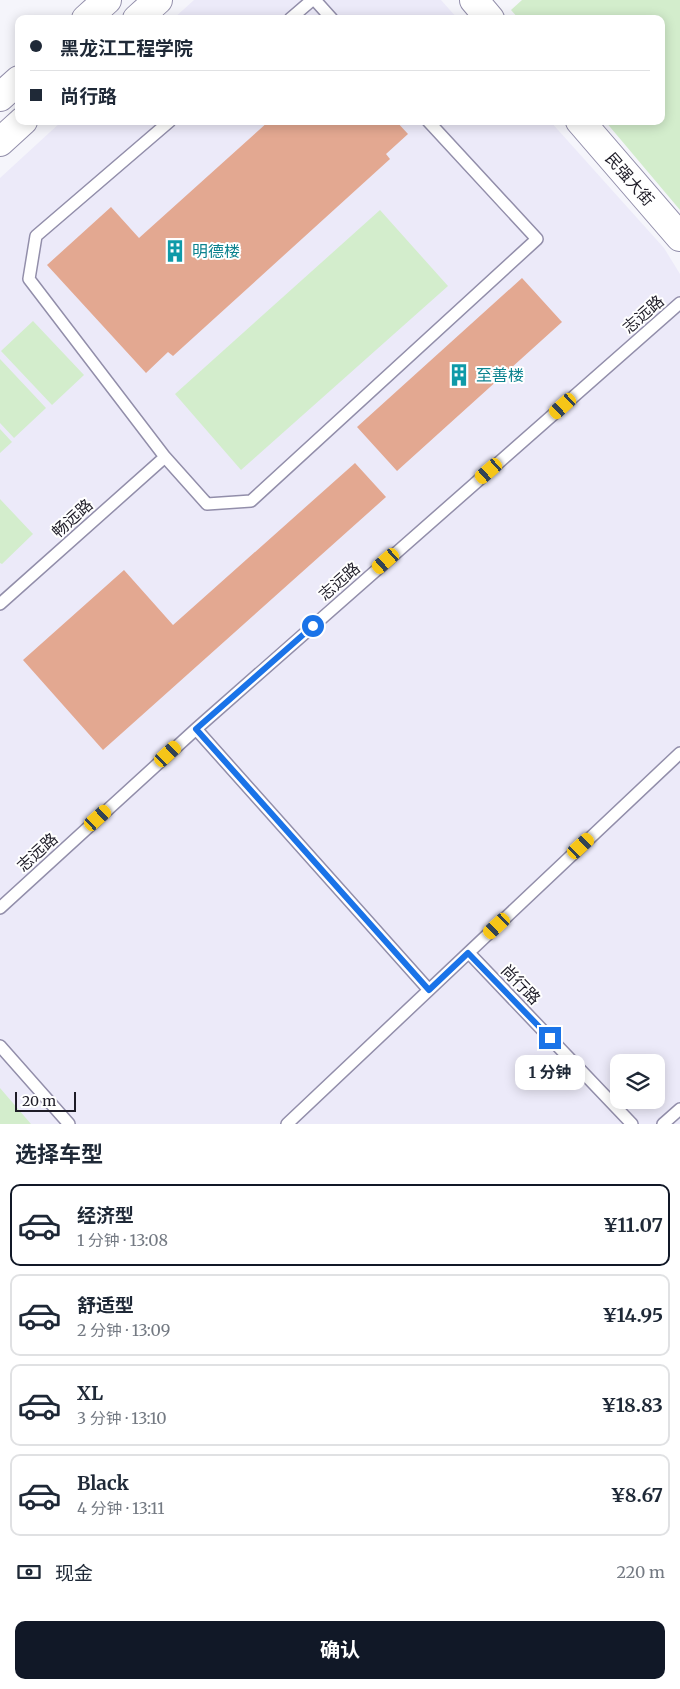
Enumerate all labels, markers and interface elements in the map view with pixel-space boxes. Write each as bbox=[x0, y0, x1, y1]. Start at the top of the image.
text: 黑龙江工程学院 bbox=[60, 36, 193, 60]
text: 尚行路 bbox=[60, 84, 117, 108]
street label: 民强大街 bbox=[601, 148, 659, 210]
building icon: 明德楼 bbox=[162, 238, 188, 264]
place label: 明德楼 bbox=[192, 241, 240, 261]
street label: 志远路 bbox=[618, 291, 668, 337]
building icon: 至善楼 bbox=[446, 362, 472, 388]
place label: 至善楼 bbox=[476, 365, 524, 385]
car bbox=[546, 390, 579, 422]
car bbox=[472, 455, 505, 487]
street label: 畅远路 bbox=[47, 495, 97, 541]
car bbox=[369, 545, 402, 577]
street label: 志远路 bbox=[314, 558, 364, 604]
route start bbox=[302, 615, 324, 637]
car bbox=[151, 738, 184, 770]
car bbox=[81, 802, 114, 834]
street label: 志远路 bbox=[12, 829, 62, 875]
car bbox=[564, 830, 597, 862]
car bbox=[480, 910, 513, 942]
street label: 尚行路 bbox=[497, 960, 545, 1008]
route end bbox=[539, 1027, 561, 1049]
map controls bbox=[610, 1054, 665, 1109]
button: layers bbox=[610, 1054, 665, 1109]
callout: 1 分钟 bbox=[515, 1056, 585, 1090]
text: 1 分钟 bbox=[528, 1062, 572, 1082]
scale bar bbox=[15, 1089, 76, 1112]
text: 20 m bbox=[22, 1092, 56, 1110]
text: 选择车型 bbox=[15, 1140, 103, 1168]
icon: car bbox=[17, 1203, 62, 1248]
text: 经济型 bbox=[77, 1203, 134, 1227]
text: ¥11.07 bbox=[603, 1213, 663, 1237]
text: 1 分钟 · 13:08 bbox=[77, 1230, 168, 1250]
icon: car bbox=[17, 1293, 62, 1338]
text: 舒适型 bbox=[77, 1293, 134, 1317]
text: ¥14.95 bbox=[602, 1303, 663, 1327]
text: 2 分钟 · 13:09 bbox=[77, 1320, 171, 1340]
text: XL bbox=[77, 1381, 103, 1405]
icon: car bbox=[17, 1383, 62, 1428]
text: ¥18.83 bbox=[601, 1393, 663, 1417]
text: 3 分钟 · 13:10 bbox=[77, 1408, 167, 1428]
text: Black bbox=[77, 1471, 129, 1495]
icon: car bbox=[17, 1473, 62, 1518]
text: ¥8.67 bbox=[610, 1483, 663, 1507]
text: 4 分钟 · 13:11 bbox=[77, 1498, 165, 1518]
icon: cash bbox=[15, 1558, 43, 1586]
text: 现金 bbox=[55, 1561, 93, 1585]
text: 220 m bbox=[617, 1562, 665, 1582]
button: 确认 bbox=[15, 1621, 665, 1679]

